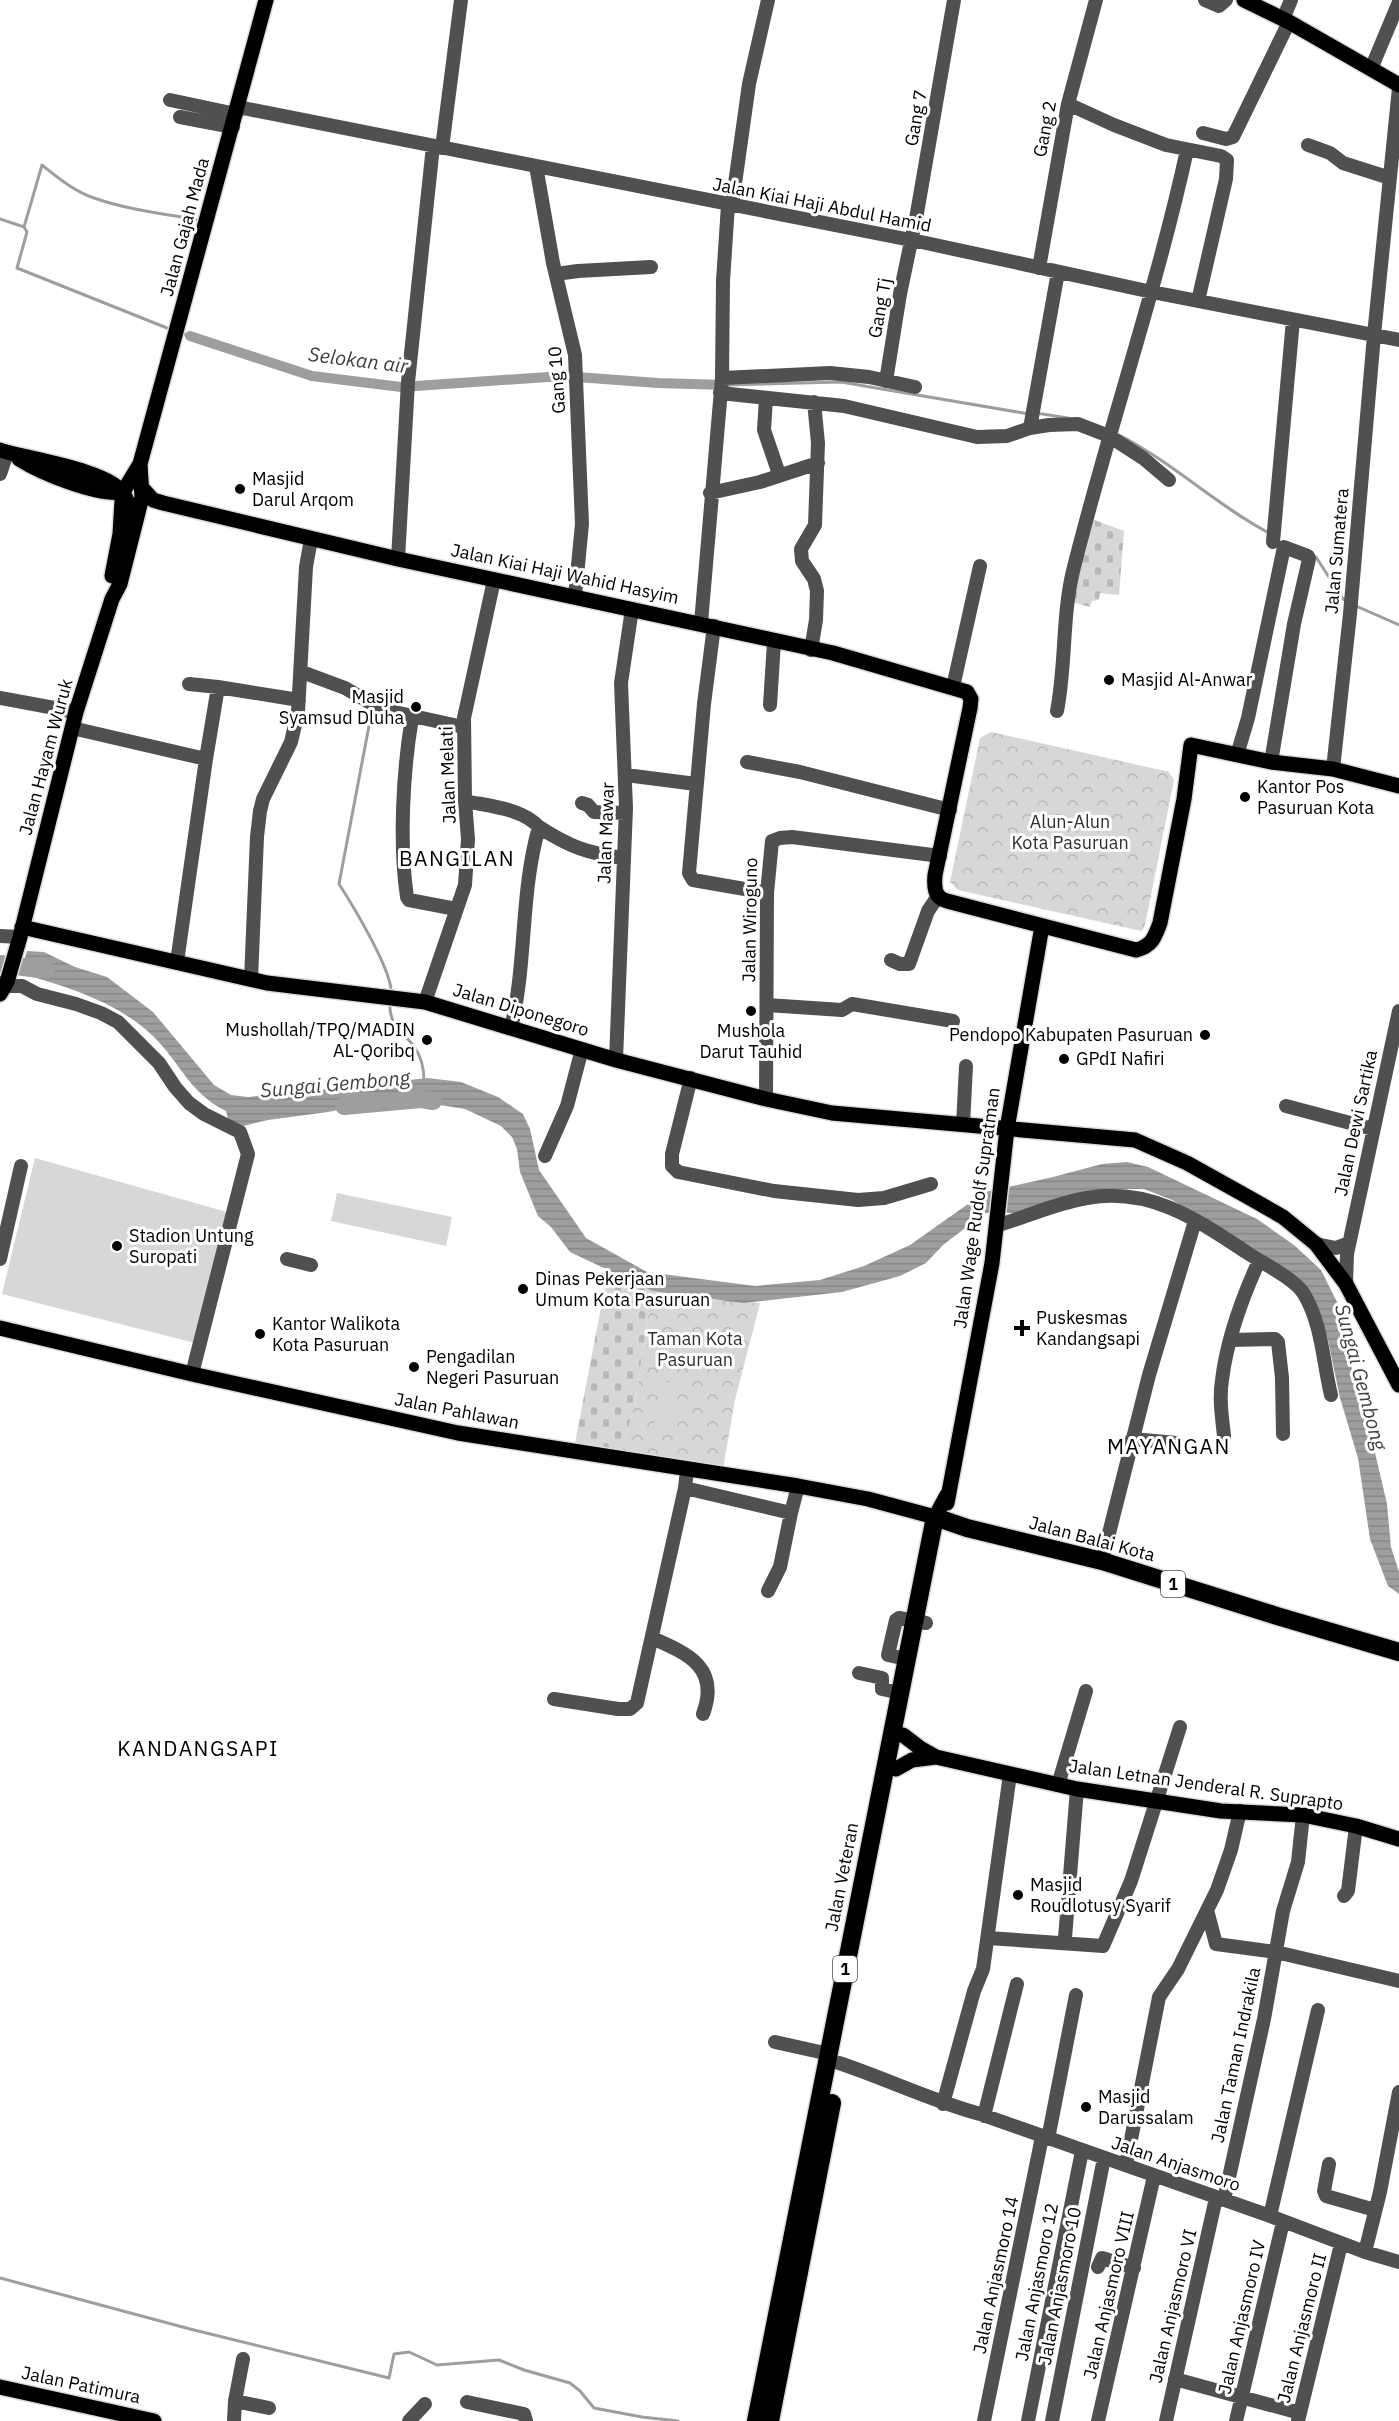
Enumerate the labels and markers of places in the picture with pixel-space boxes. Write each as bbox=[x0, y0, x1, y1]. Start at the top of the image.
place label: Masjid Darul Arqom bbox=[252, 467, 354, 511]
marker: Masjid Darul Arqom bbox=[233, 482, 247, 496]
place label: Masjid Al-Anwar bbox=[1121, 668, 1253, 691]
marker: Masjid Al-Anwar bbox=[1102, 673, 1116, 687]
place label: Masjid Syamsud Dluha bbox=[279, 685, 404, 729]
marker: Masjid Syamsud Dluha bbox=[409, 700, 423, 714]
place label: Kantor Pos Pasuruan Kota bbox=[1257, 775, 1375, 819]
marker: Kantor Pos Pasuruan Kota bbox=[1238, 790, 1252, 804]
marker: Mushola Darut Tauhid bbox=[744, 1004, 758, 1018]
place label: Mushollah/TPQ/MADIN AL-Qoribq bbox=[225, 1018, 415, 1062]
place label: Mushola Darut Tauhid bbox=[699, 1019, 803, 1063]
place label: Pendopo Kabupaten Pasuruan bbox=[949, 1023, 1193, 1046]
marker: Pendopo Kabupaten Pasuruan bbox=[1198, 1028, 1212, 1042]
marker: Mushollah/TPQ/MADIN AL-Qoribq bbox=[420, 1033, 434, 1047]
place label: GPdI Nafiri bbox=[1076, 1047, 1165, 1070]
marker: GPdI Nafiri bbox=[1057, 1052, 1071, 1066]
place label: Stadion Untung Suropati bbox=[129, 1224, 254, 1268]
marker: Stadion Untung Suropati bbox=[110, 1239, 124, 1253]
place label: Dinas Pekerjaan Umum Kota Pasuruan bbox=[535, 1267, 710, 1311]
marker: Dinas Pekerjaan Umum Kota Pasuruan bbox=[516, 1282, 530, 1296]
place label: Puskesmas Kandangsapi bbox=[1036, 1306, 1140, 1350]
place label: Kantor Walikota Kota Pasuruan bbox=[272, 1312, 401, 1356]
marker: Puskesmas Kandangsapi bbox=[1013, 1319, 1031, 1337]
marker: Kantor Walikota Kota Pasuruan bbox=[253, 1327, 267, 1341]
place label: Pengadilan Negeri Pasuruan bbox=[426, 1345, 559, 1389]
marker: Pengadilan Negeri Pasuruan bbox=[407, 1360, 421, 1374]
place label: Masjid Roudlotusy Syarif bbox=[1030, 1873, 1171, 1917]
marker: Masjid Roudlotusy Syarif bbox=[1011, 1888, 1025, 1902]
place label: Masjid Darussalam bbox=[1098, 2085, 1194, 2129]
marker: Masjid Darussalam bbox=[1079, 2100, 1093, 2114]

